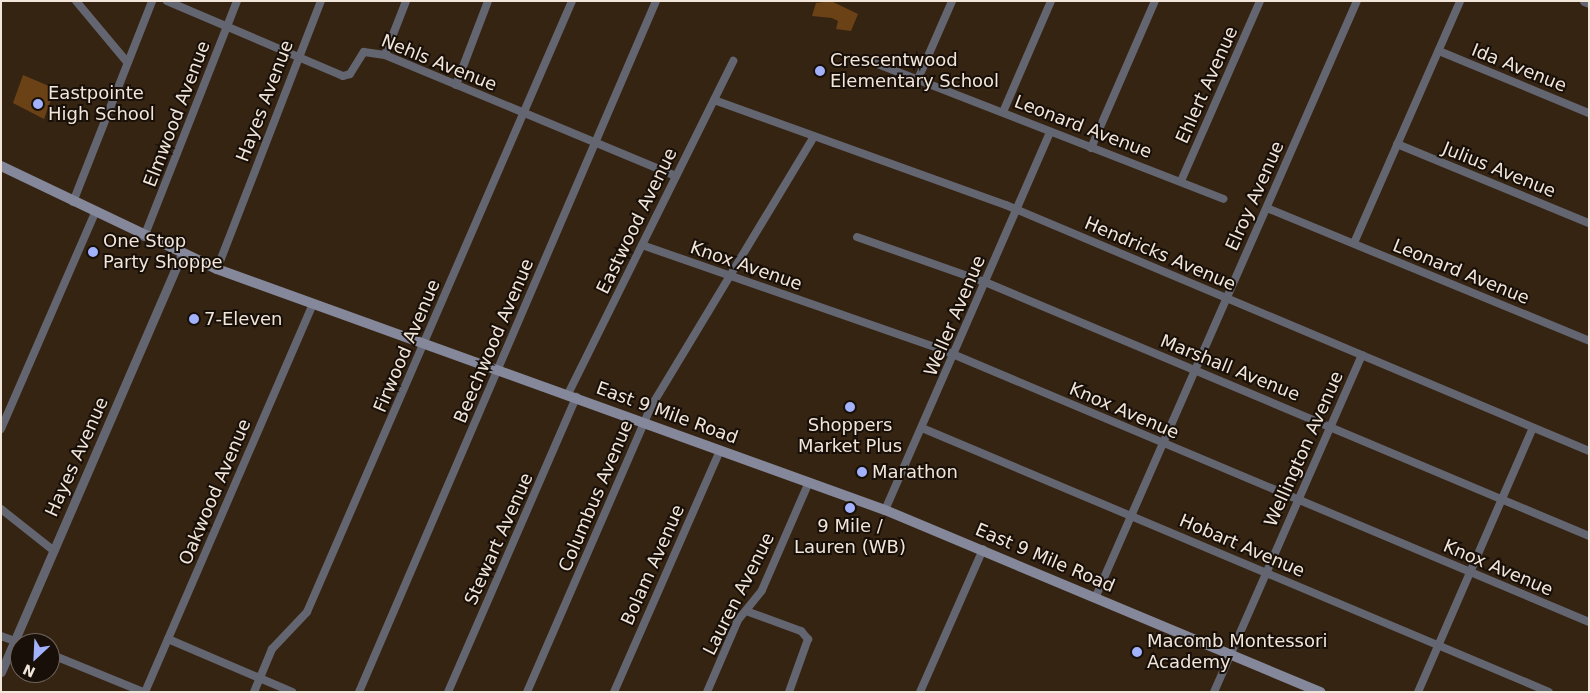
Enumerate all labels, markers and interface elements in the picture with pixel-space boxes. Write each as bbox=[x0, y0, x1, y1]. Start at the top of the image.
street label: Ehlert Avenue bbox=[1172, 23, 1242, 147]
street label: Nehls Avenue bbox=[378, 30, 500, 96]
street label: Hayes Avenue bbox=[232, 37, 298, 165]
street label: Elmwood Avenue bbox=[139, 38, 215, 190]
street label: Ida Avenue bbox=[1468, 39, 1570, 97]
place label: Crescentwood Elementary School bbox=[830, 50, 999, 92]
marker: Crescentwood Elementary School bbox=[814, 65, 826, 77]
place label: Eastpointe High School bbox=[48, 83, 155, 126]
street label: Leonard Avenue bbox=[1011, 91, 1155, 163]
marker: Eastpointe High School bbox=[32, 98, 44, 110]
street label: Julius Avenue bbox=[1439, 137, 1559, 203]
street label: Elroy Avenue bbox=[1221, 138, 1289, 254]
street label: Eastwood Avenue bbox=[592, 145, 682, 297]
street label: Hendricks Avenue bbox=[1081, 212, 1239, 296]
place label: One Stop Party Shoppe bbox=[103, 231, 223, 274]
street label: Leonard Avenue bbox=[1390, 235, 1532, 309]
street label: Knox Avenue bbox=[687, 237, 805, 295]
marker: One Stop Party Shoppe bbox=[87, 246, 99, 258]
street label: Weller Avenue bbox=[920, 252, 990, 380]
street label: Beechwood Avenue bbox=[450, 256, 538, 426]
street label: Firwood Avenue bbox=[369, 276, 445, 416]
place label: 7-Eleven bbox=[204, 308, 283, 330]
marker: 7-Eleven bbox=[188, 313, 200, 325]
street label: Marshall Avenue bbox=[1157, 330, 1303, 406]
street label: Wellington Avenue bbox=[1260, 368, 1348, 530]
street label: East 9 Mile Road bbox=[593, 377, 741, 449]
street label: Knox Avenue bbox=[1066, 378, 1182, 444]
street label: Hayes Avenue bbox=[41, 394, 113, 520]
marker: Shoppers Market Plus bbox=[844, 401, 856, 413]
place label: Shoppers Market Plus bbox=[798, 415, 902, 458]
street label: Oakwood Avenue bbox=[175, 416, 255, 568]
street label: Columbus Avenue bbox=[554, 417, 638, 575]
place label: Marathon bbox=[872, 461, 958, 483]
marker: Marathon bbox=[856, 466, 868, 478]
street label: Stewart Avenue bbox=[460, 470, 538, 608]
street label: Bolam Avenue bbox=[617, 501, 689, 629]
marker: 9 Mile / Lauren (WB) bbox=[844, 502, 856, 514]
street label: Hobart Avenue bbox=[1176, 510, 1308, 582]
place label: 9 Mile / Lauren (WB) bbox=[794, 516, 906, 558]
street label: East 9 Mile Road bbox=[972, 519, 1118, 597]
street label: Lauren Avenue bbox=[699, 529, 779, 659]
street label: Knox Avenue bbox=[1440, 535, 1556, 601]
place label: Macomb Montessori Academy bbox=[1147, 631, 1327, 674]
north arrow bbox=[10, 633, 60, 683]
marker: Macomb Montessori Academy bbox=[1131, 646, 1143, 658]
text: N bbox=[20, 661, 38, 680]

